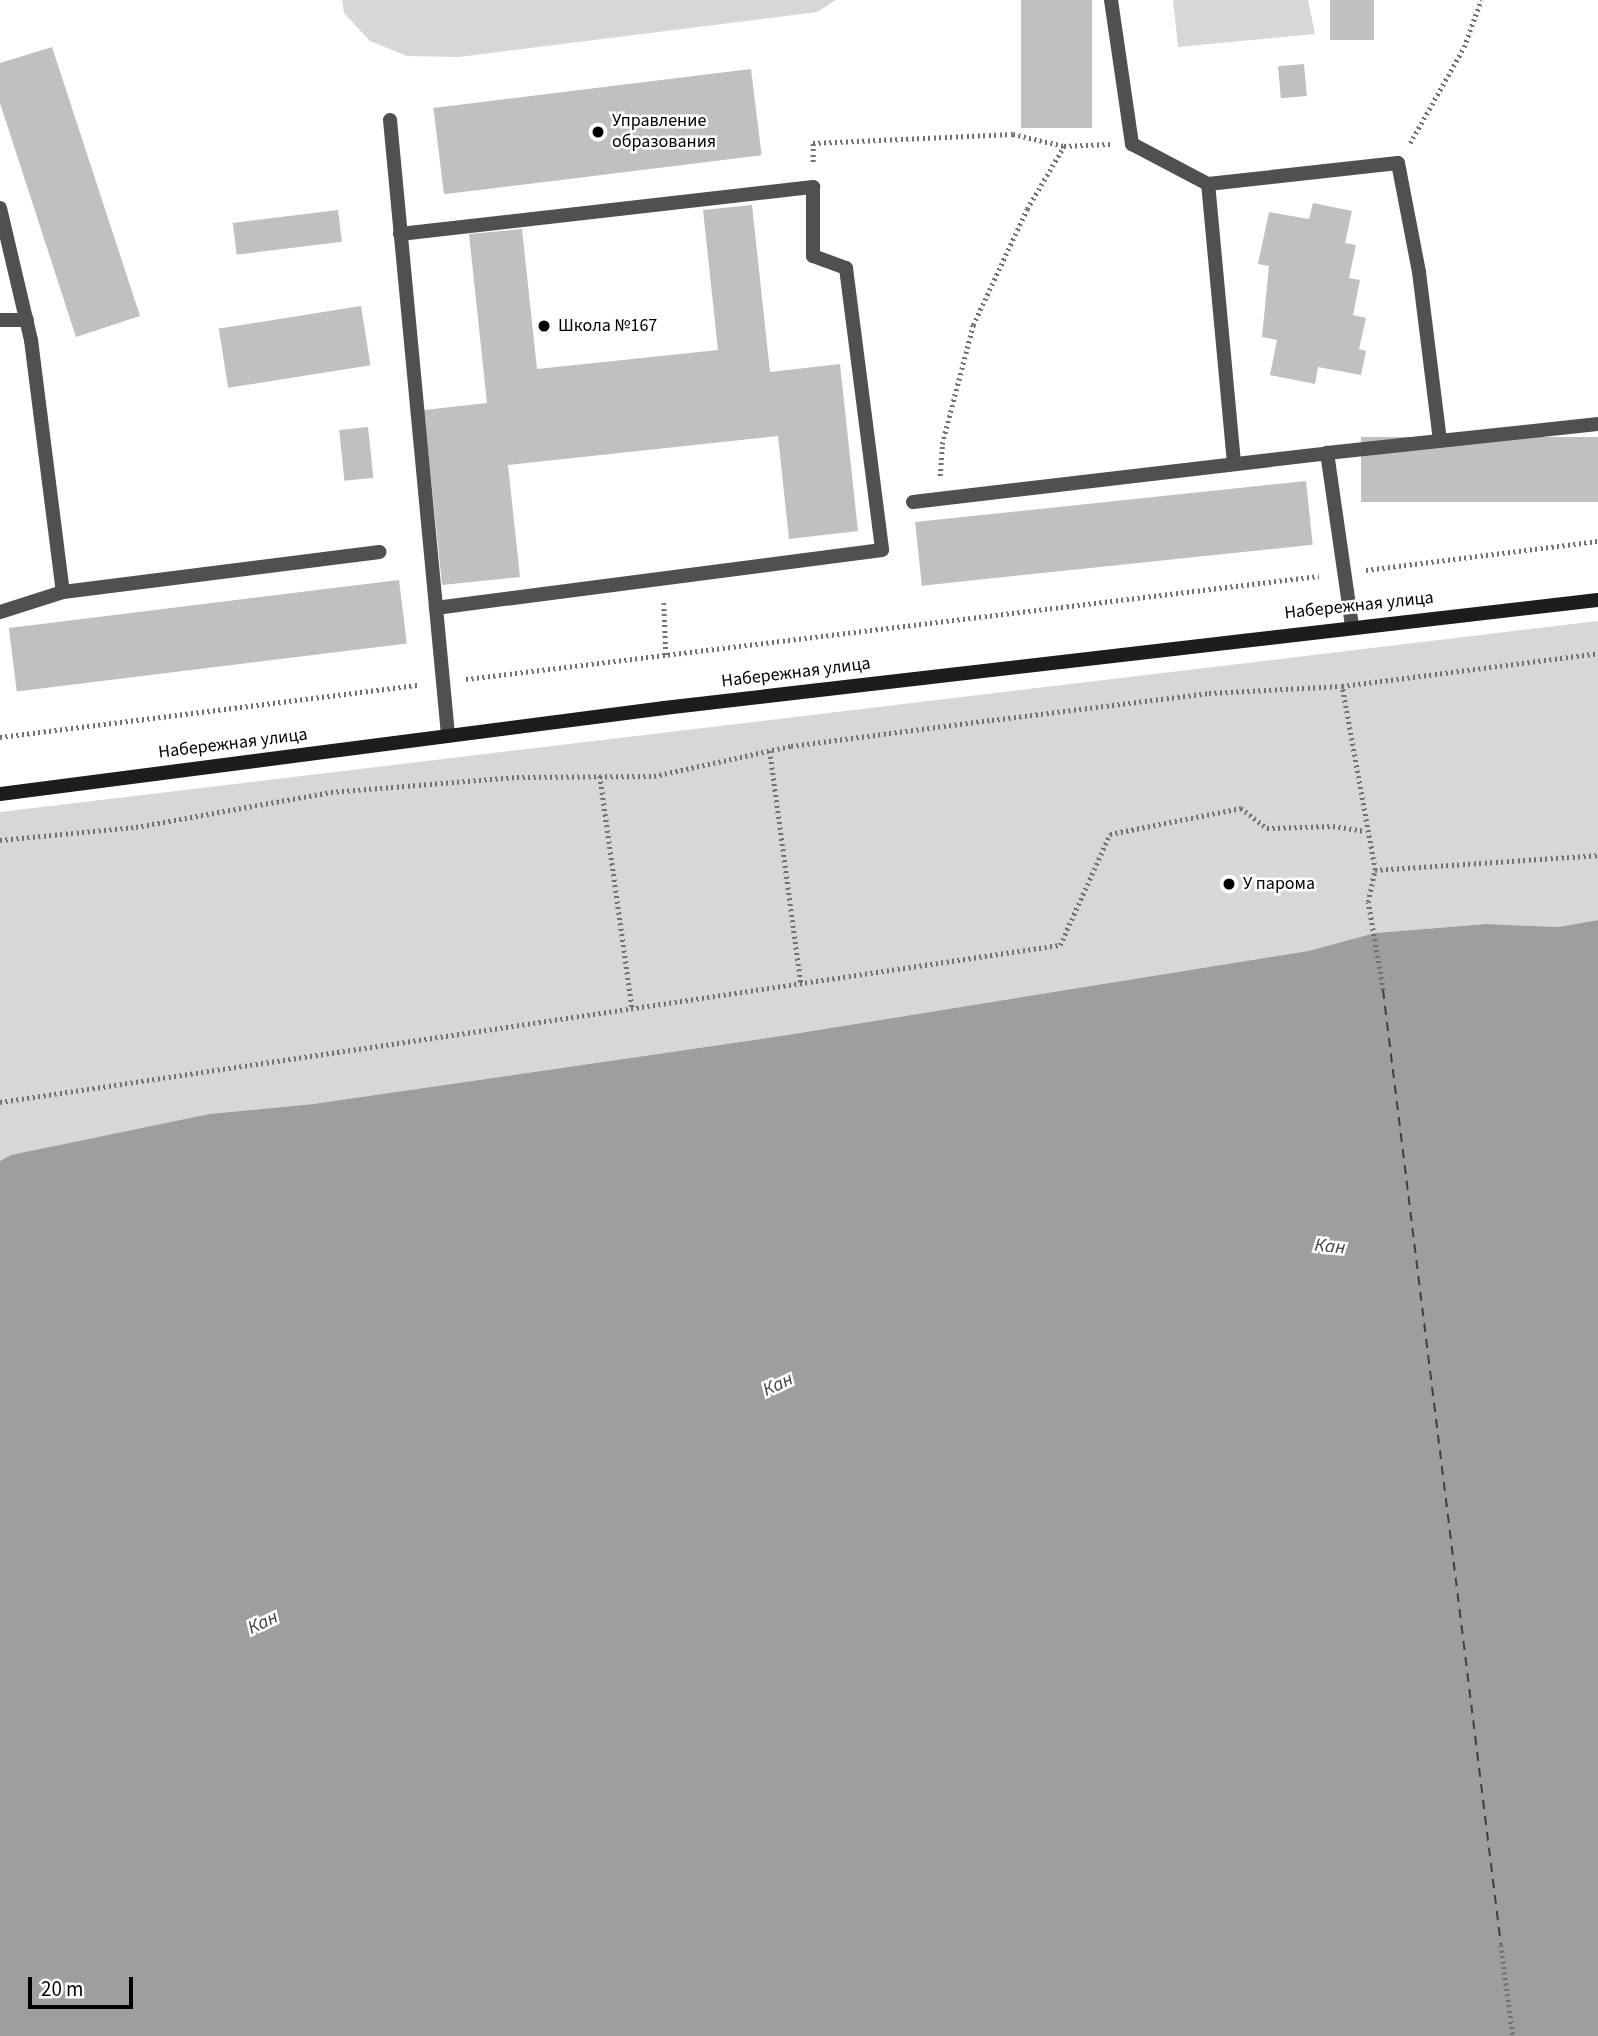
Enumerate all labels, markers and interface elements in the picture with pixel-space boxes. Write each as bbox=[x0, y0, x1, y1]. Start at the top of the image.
place label: Управление образования bbox=[612, 111, 716, 154]
marker: Управление образования bbox=[590, 124, 606, 140]
place label: Школа №167 bbox=[558, 315, 657, 337]
marker: Школа №167 bbox=[536, 318, 552, 334]
street label: Набережная улица bbox=[1283, 587, 1435, 625]
street label: Набережная улица bbox=[720, 653, 872, 693]
street label: Набережная улица bbox=[157, 724, 309, 764]
place label: У парома bbox=[1243, 873, 1315, 895]
marker: У парома bbox=[1221, 876, 1237, 892]
water label: Кан bbox=[1313, 1234, 1347, 1260]
water label: Кан bbox=[759, 1368, 797, 1402]
water label: Кан bbox=[244, 1606, 282, 1640]
scale bar bbox=[32, 1962, 136, 2006]
text: 20 m bbox=[41, 1974, 83, 2004]

